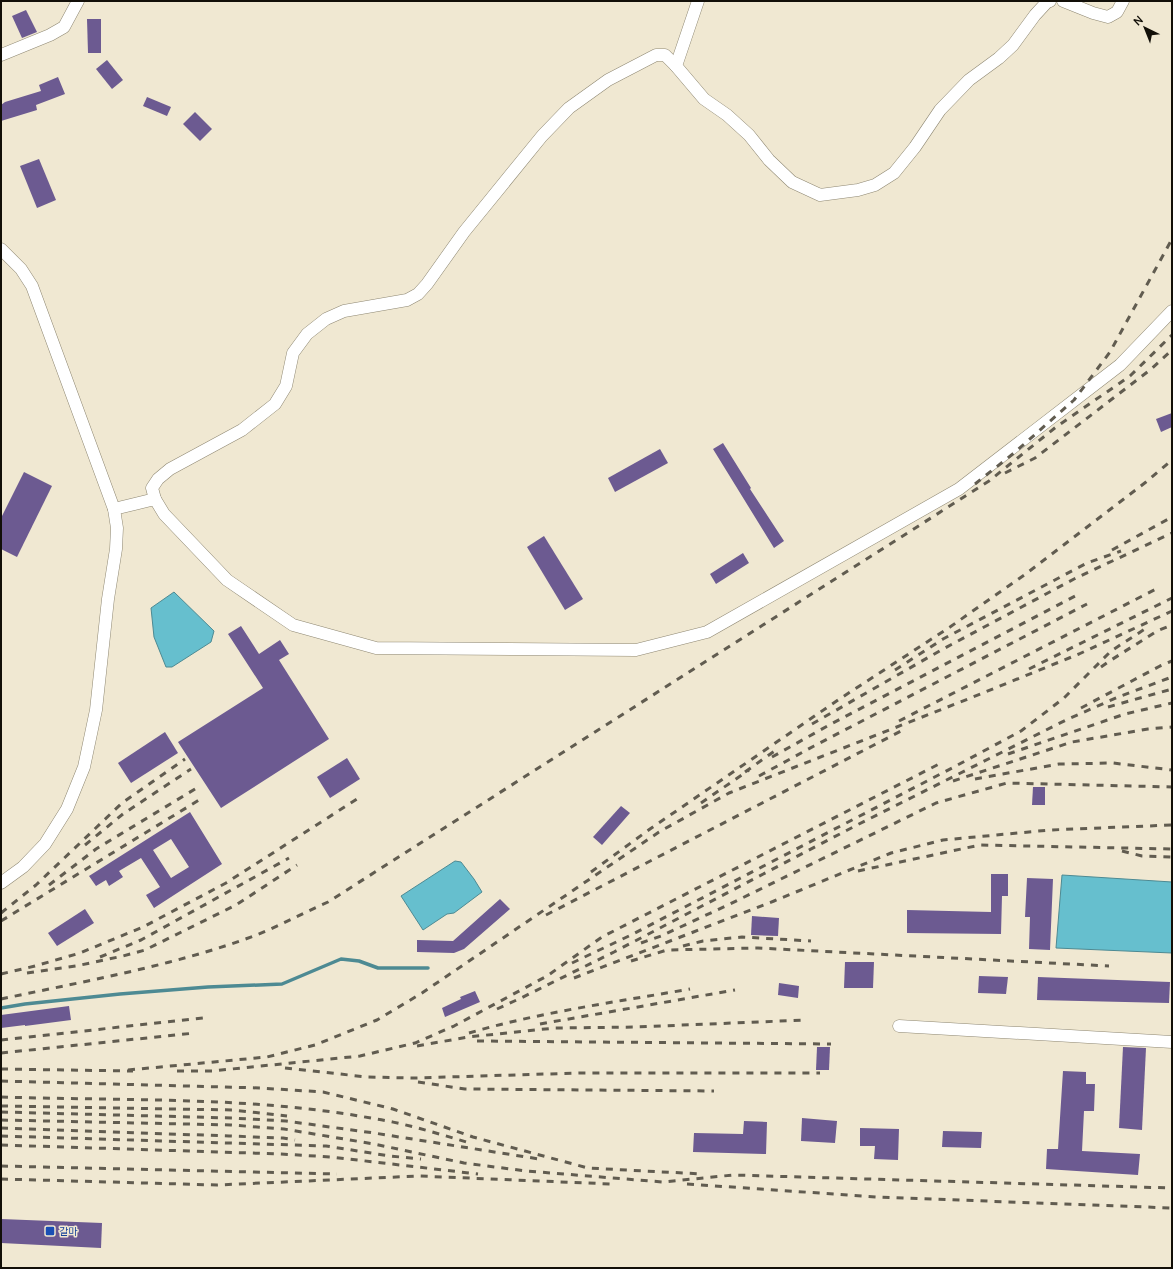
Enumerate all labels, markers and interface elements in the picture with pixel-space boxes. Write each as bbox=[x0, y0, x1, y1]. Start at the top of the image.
north arrow bbox=[1125, 8, 1165, 48]
text: N bbox=[1130, 12, 1146, 29]
place label: 갈마 bbox=[59, 1224, 78, 1238]
marker: 갈마 bbox=[44, 1225, 56, 1237]

